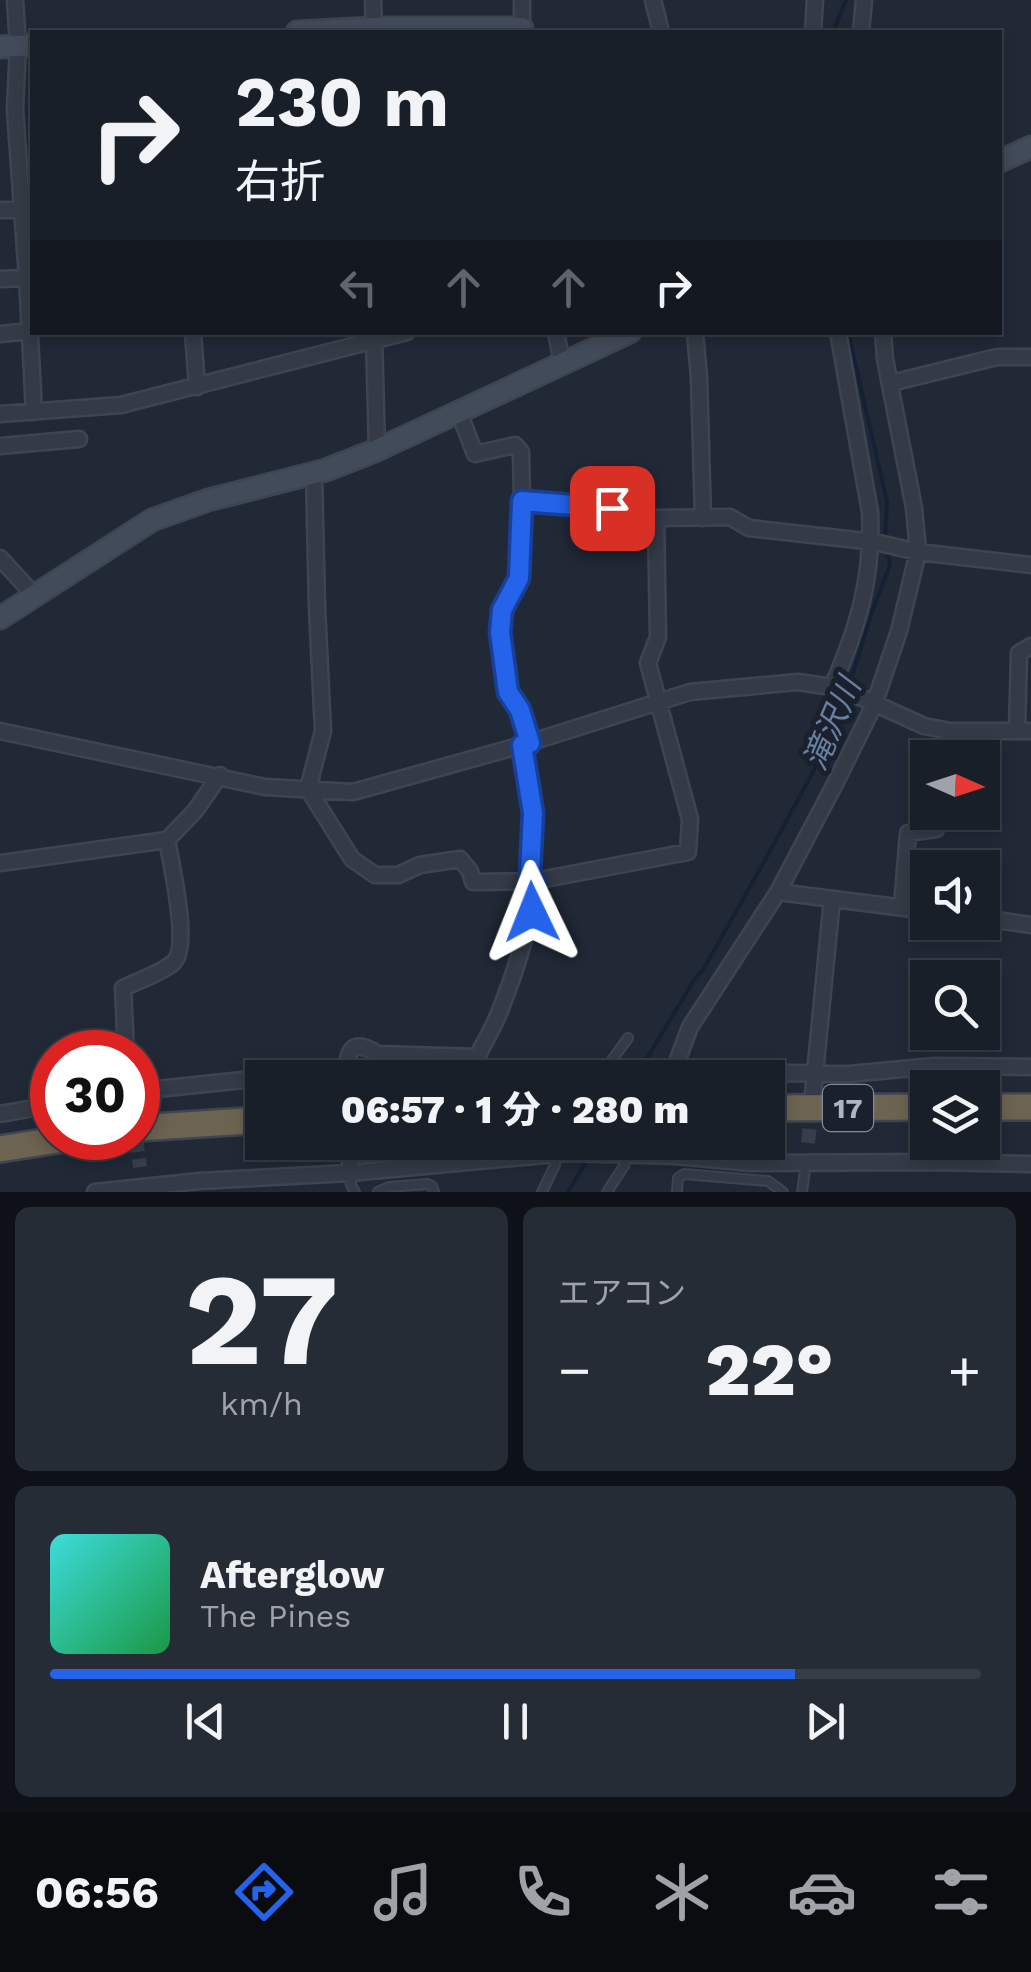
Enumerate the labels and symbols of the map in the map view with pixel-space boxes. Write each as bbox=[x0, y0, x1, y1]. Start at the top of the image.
pin bbox=[570, 466, 655, 551]
water label: 滝沢川 bbox=[796, 670, 869, 776]
north arrow bbox=[910, 740, 1000, 830]
position arrow bbox=[480, 860, 584, 964]
speed limit sign: 30 bbox=[30, 1030, 160, 1160]
road number: 17 bbox=[823, 1085, 873, 1131]

